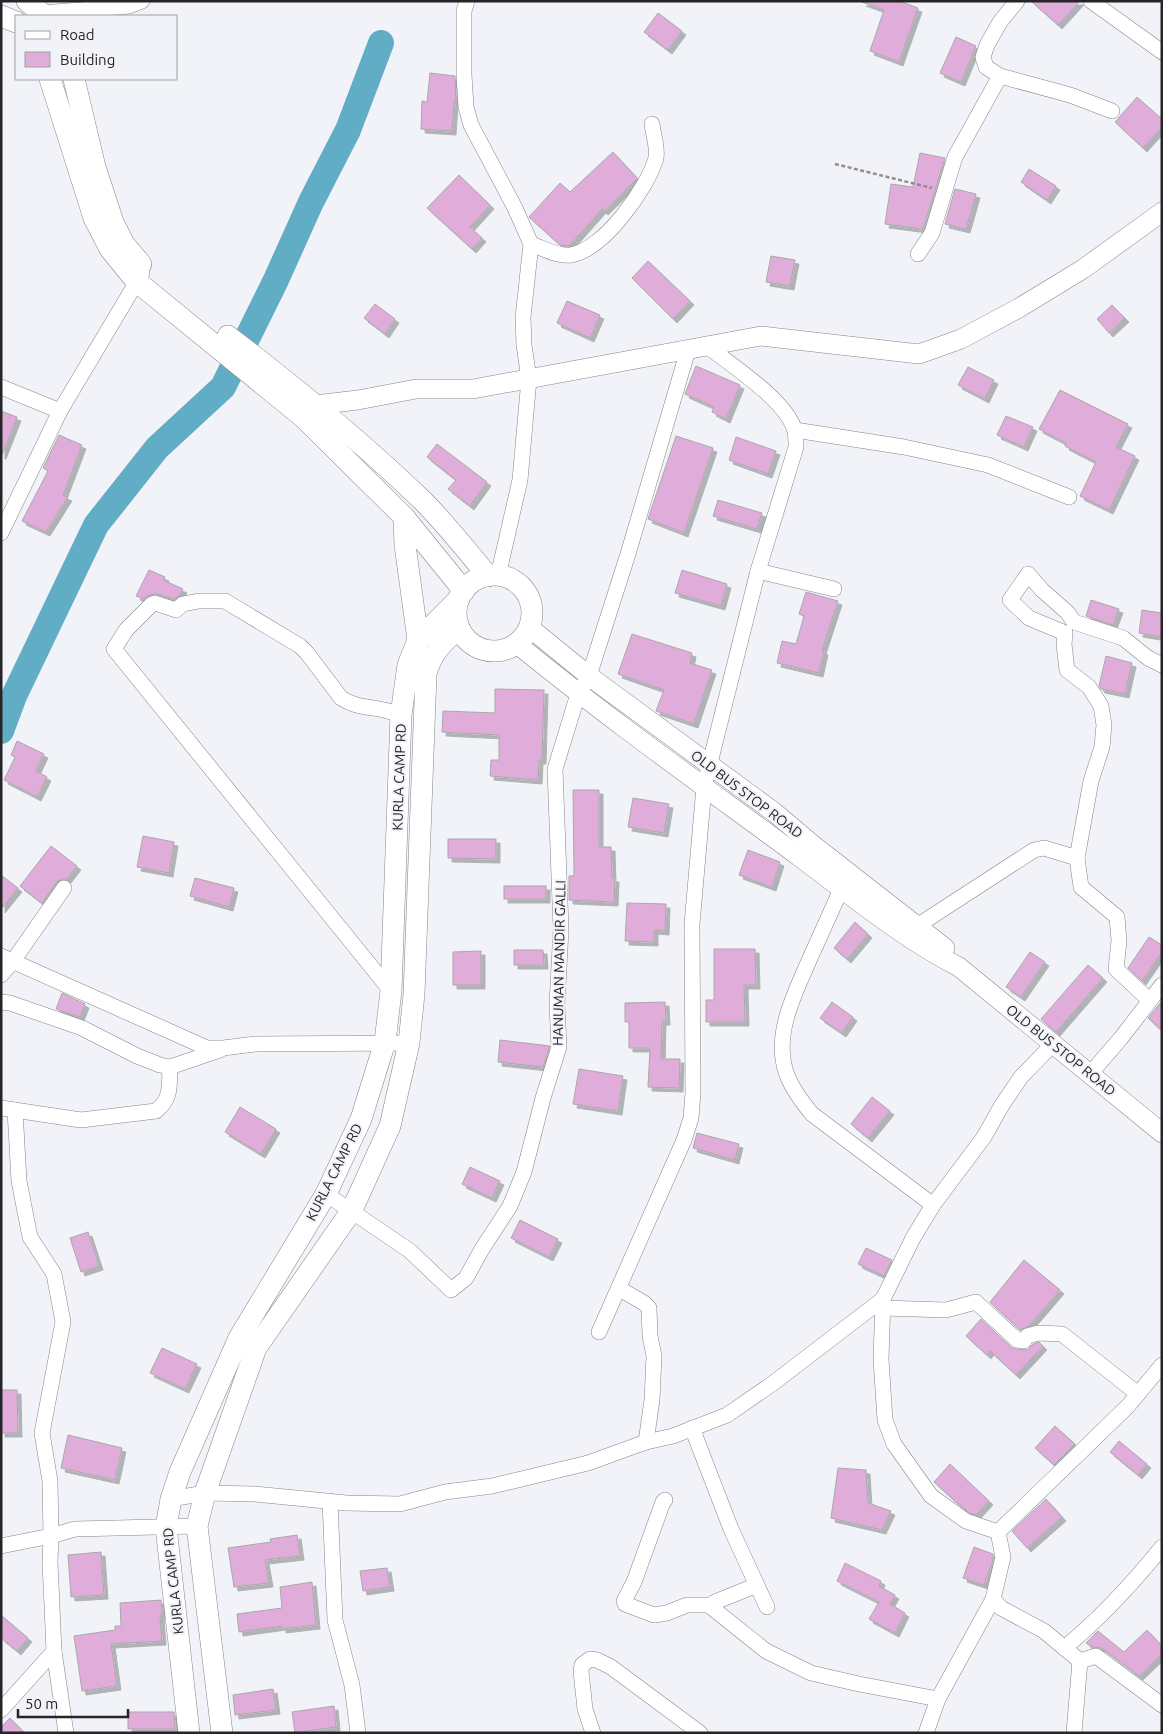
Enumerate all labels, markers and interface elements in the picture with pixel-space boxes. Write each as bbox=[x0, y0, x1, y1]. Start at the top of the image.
legend bbox=[15, 15, 178, 80]
text: Road bbox=[60, 26, 95, 43]
text: Building bbox=[60, 51, 115, 68]
street label: KURLA CAMP RD bbox=[389, 723, 409, 831]
street label: OLD BUS STOP ROAD bbox=[688, 747, 806, 841]
street label: HANUMAN MANDIR GALLI bbox=[550, 880, 568, 1046]
street label: OLD BUS STOP ROAD bbox=[1003, 1001, 1119, 1099]
street label: KURLA CAMP RD bbox=[303, 1121, 365, 1223]
street label: KURLA CAMP RD bbox=[159, 1527, 187, 1635]
scale bar bbox=[18, 1686, 128, 1718]
text: 50 m bbox=[25, 1695, 58, 1712]

